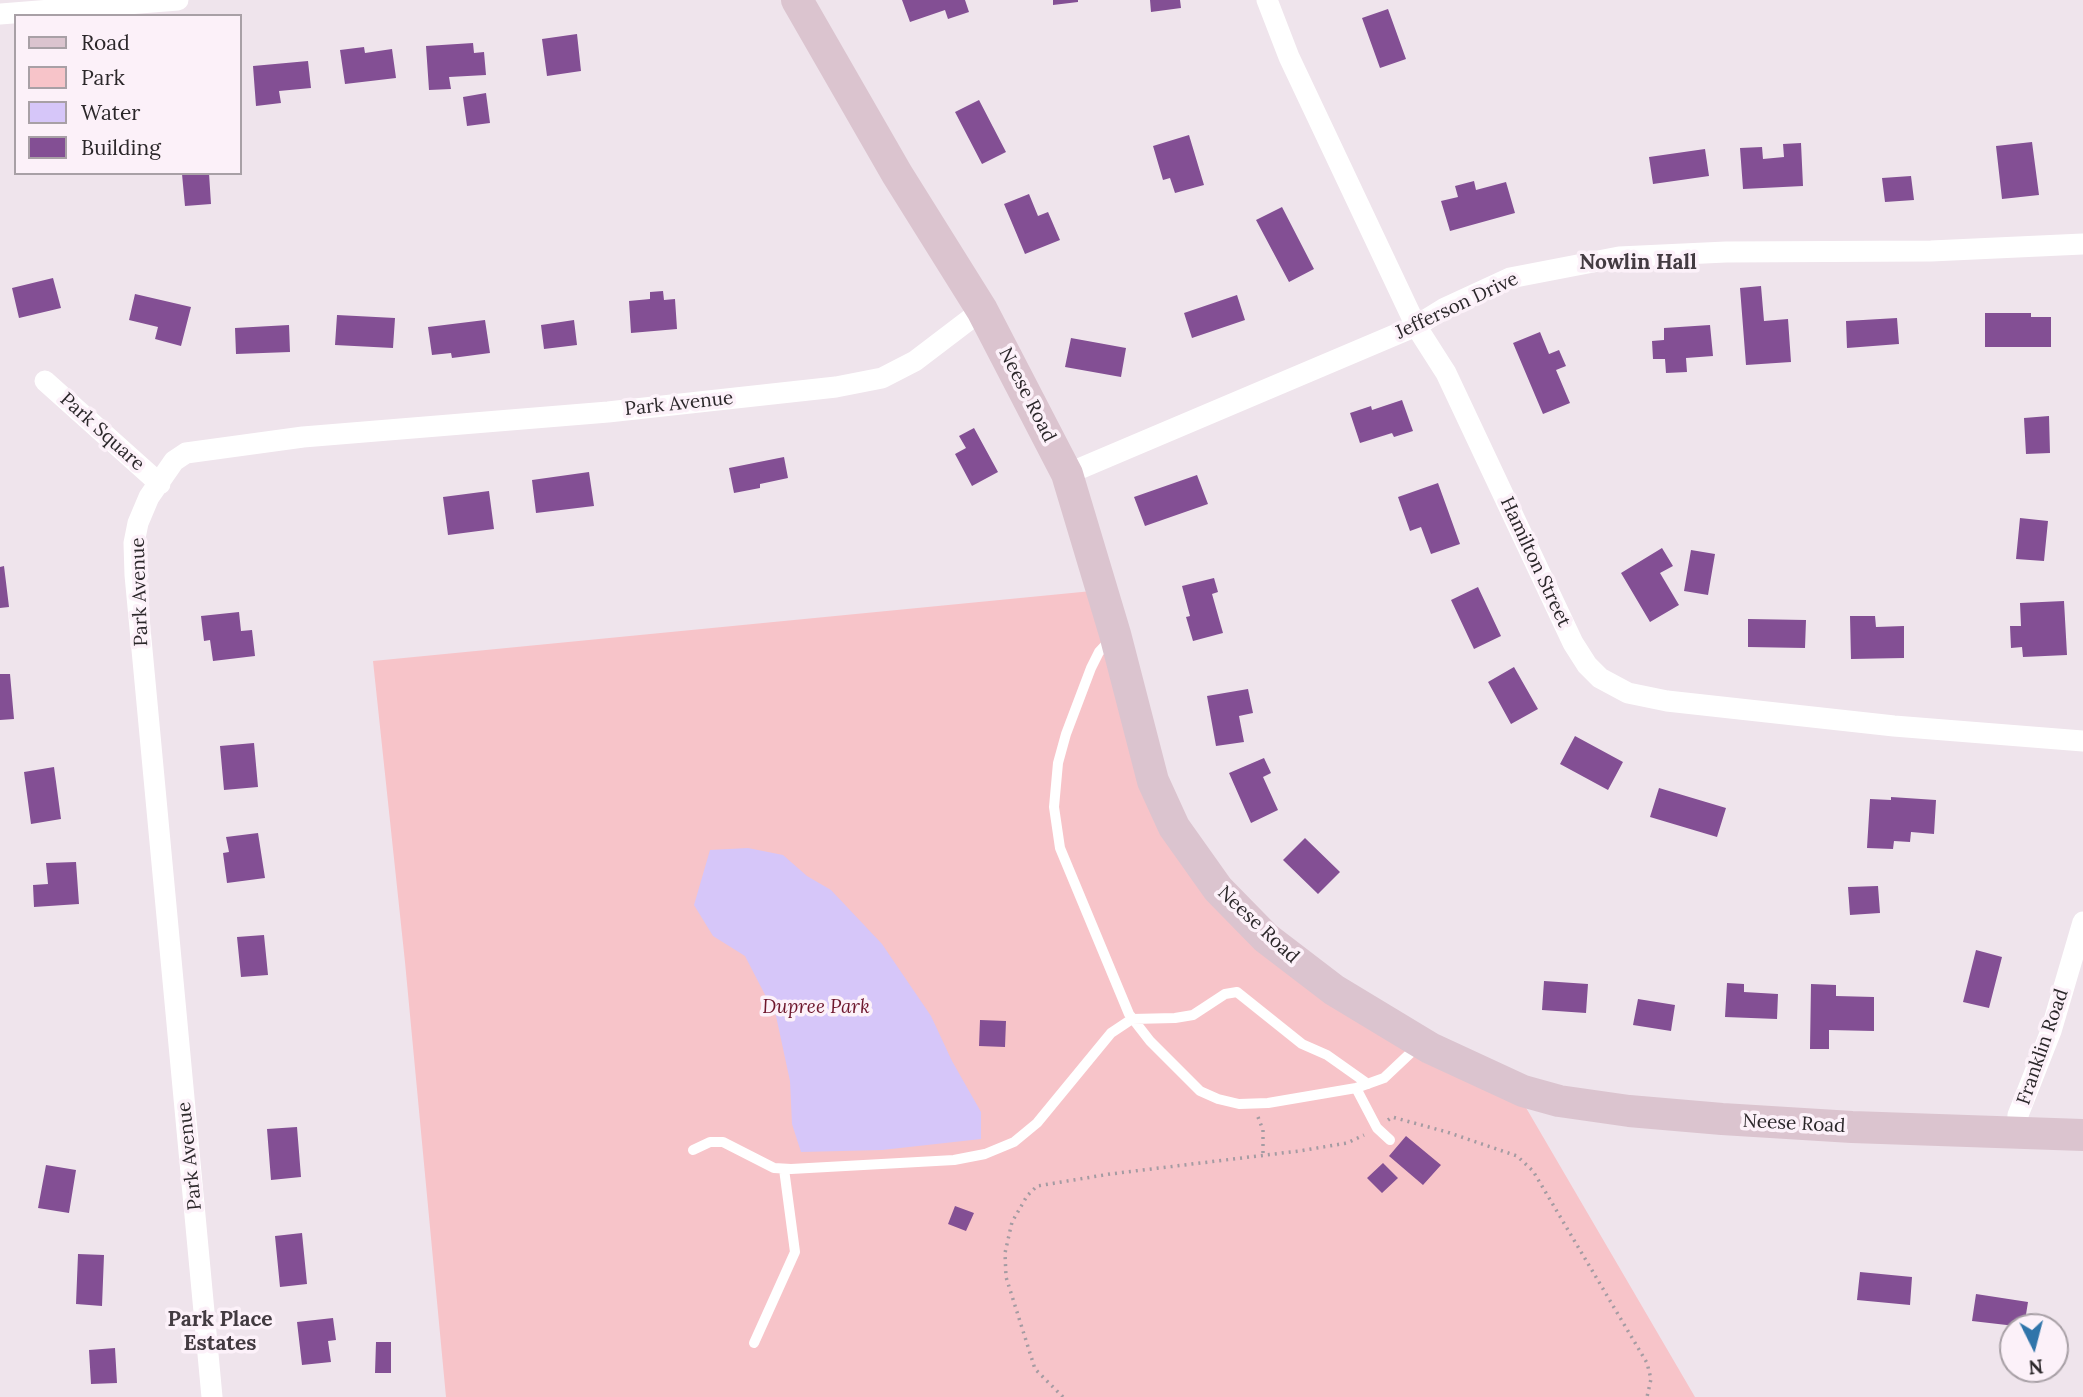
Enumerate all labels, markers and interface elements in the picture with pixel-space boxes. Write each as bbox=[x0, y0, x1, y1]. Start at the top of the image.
legend bbox=[14, 14, 242, 175]
text: Road bbox=[81, 29, 130, 56]
text: Park bbox=[81, 64, 125, 91]
text: Water bbox=[81, 99, 140, 126]
text: Building bbox=[81, 134, 161, 161]
district label: Nowlin Hall bbox=[1579, 250, 1697, 276]
street label: Jefferson Drive bbox=[1392, 268, 1522, 344]
street label: Neese Road bbox=[993, 344, 1061, 446]
street label: Park Avenue bbox=[624, 387, 734, 421]
street label: Park Square bbox=[55, 388, 149, 476]
street label: Hamilton Street bbox=[1495, 493, 1575, 631]
street label: Park Avenue bbox=[127, 537, 153, 647]
street label: Neese Road bbox=[1213, 882, 1303, 968]
street label: Franklin Road bbox=[2013, 986, 2073, 1108]
park label: Dupree Park bbox=[762, 997, 870, 1019]
street label: Park Avenue bbox=[173, 1101, 207, 1211]
street label: Neese Road bbox=[1742, 1110, 1846, 1138]
district label: Park Place Estates bbox=[167, 1307, 273, 1357]
north arrow bbox=[1999, 1313, 2069, 1383]
text: N bbox=[2027, 1354, 2045, 1380]

